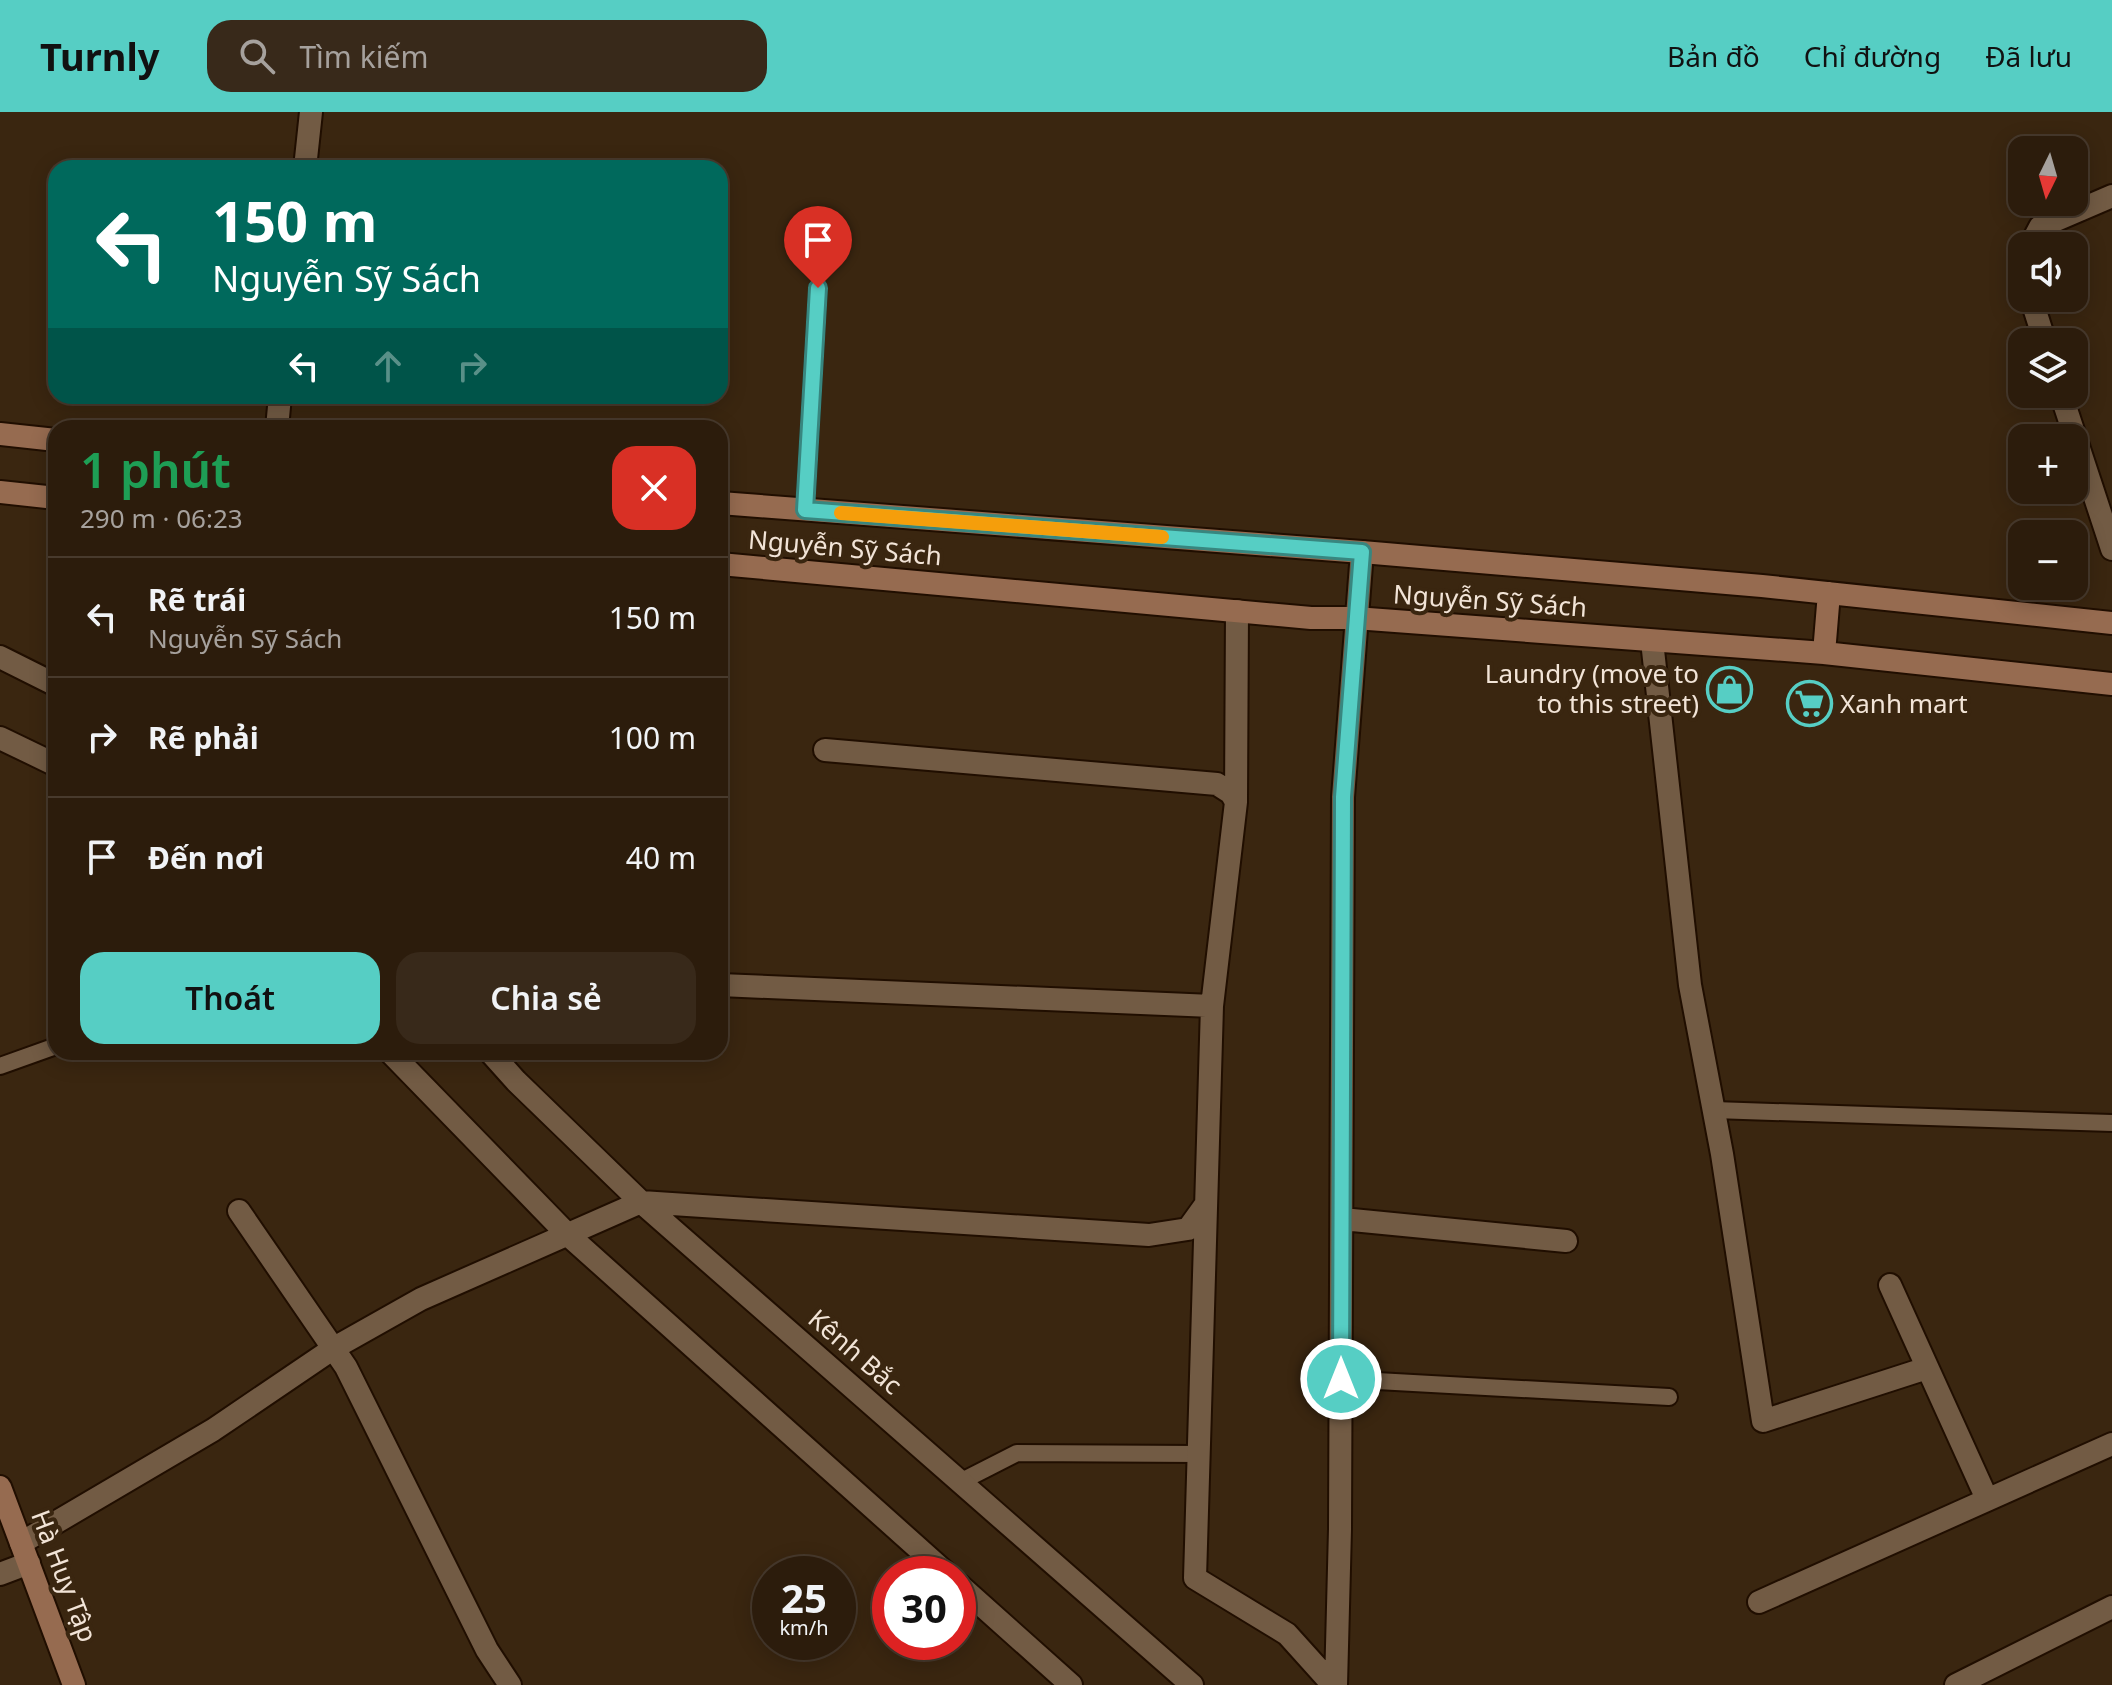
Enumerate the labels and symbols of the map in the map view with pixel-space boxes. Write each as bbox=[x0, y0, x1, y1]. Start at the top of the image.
north arrow bbox=[2008, 136, 2088, 216]
pin bbox=[784, 206, 852, 288]
street label: Nguyễn Sỹ Sách bbox=[747, 521, 943, 573]
street label: Nguyễn Sỹ Sách bbox=[1392, 575, 1588, 625]
place label: Laundry (move to to this street) bbox=[1485, 655, 1699, 721]
shop icon: Laundry (move to to this street) bbox=[1706, 665, 1754, 713]
supermarket icon: Xanh mart bbox=[1785, 680, 1833, 728]
place label: Xanh mart bbox=[1840, 685, 1968, 721]
street label: Kênh Bắc bbox=[801, 1300, 910, 1402]
position arrow bbox=[1299, 1337, 1383, 1421]
street label: Hà Huy Tập bbox=[23, 1504, 107, 1647]
speed limit sign: 30 bbox=[872, 1556, 976, 1660]

